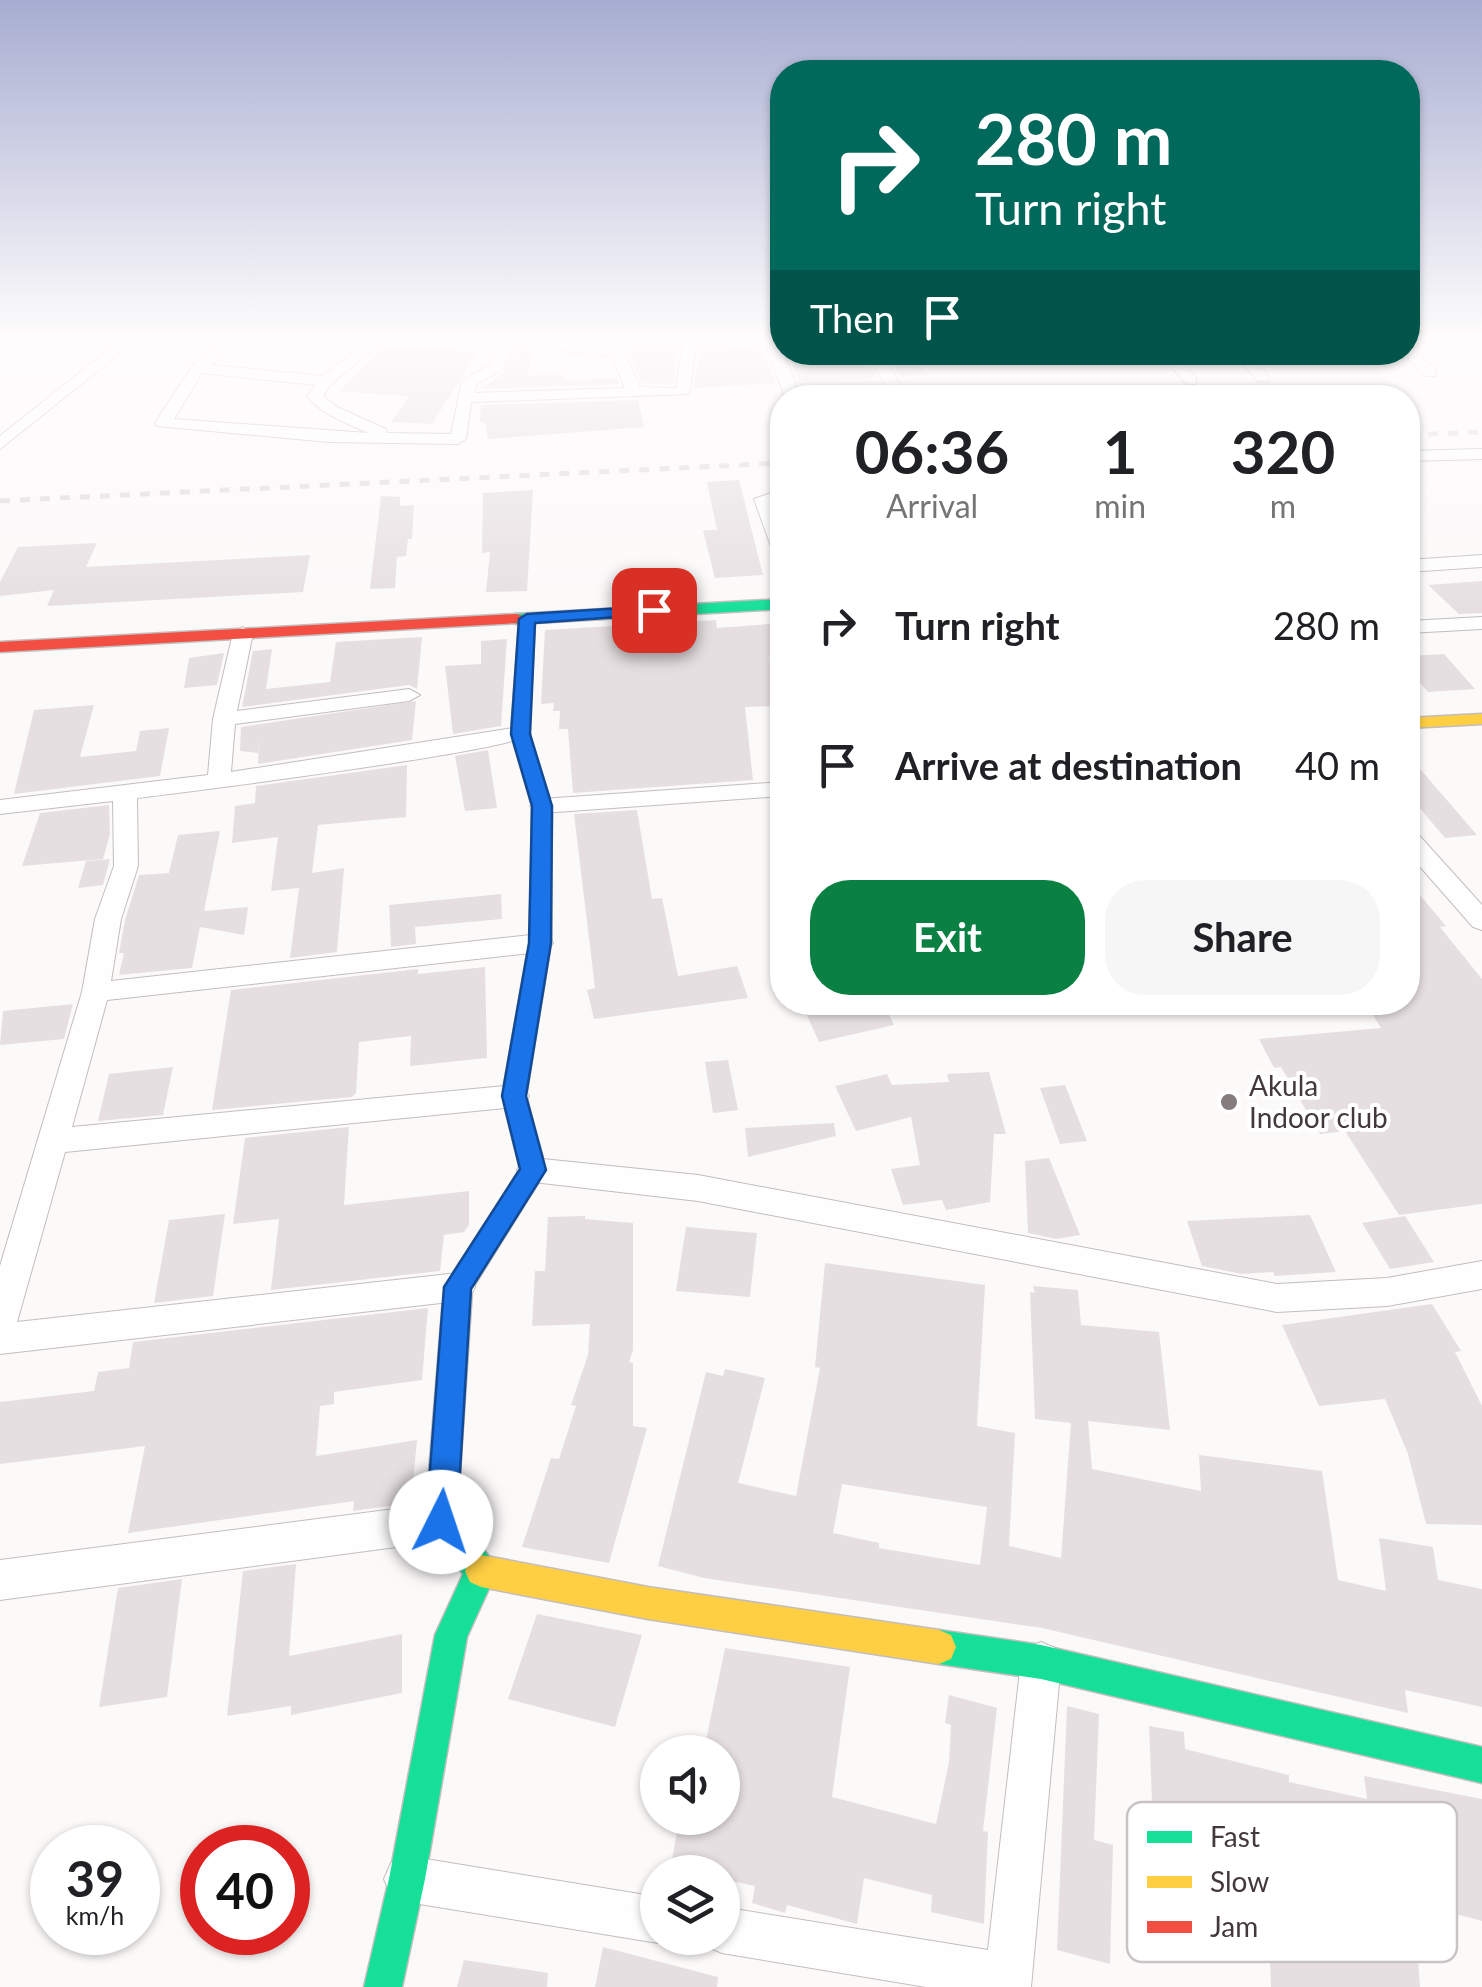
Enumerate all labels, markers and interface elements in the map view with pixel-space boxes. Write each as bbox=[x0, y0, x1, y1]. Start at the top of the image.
text: 280 m bbox=[975, 96, 1172, 180]
icon: right bbox=[810, 100, 940, 230]
text: Turn right bbox=[975, 181, 1166, 235]
icon: arrive bbox=[915, 290, 970, 345]
text: Then bbox=[810, 295, 895, 341]
text: 06:36 bbox=[855, 415, 1009, 487]
text: 1 bbox=[1103, 415, 1138, 487]
text: 320 bbox=[1231, 415, 1335, 487]
text: Arrival bbox=[886, 486, 978, 525]
text: min bbox=[1094, 486, 1146, 525]
text: m bbox=[1270, 486, 1296, 525]
pin bbox=[612, 568, 697, 653]
icon: arrive bbox=[627, 583, 682, 638]
icon: right bbox=[810, 598, 865, 653]
text: Turn right bbox=[895, 602, 1060, 648]
text: 280 m bbox=[1273, 602, 1380, 648]
icon: arrive bbox=[810, 738, 865, 793]
text: Arrive at destination bbox=[895, 742, 1242, 788]
text: 40 m bbox=[1295, 742, 1380, 788]
button: Exit bbox=[810, 880, 1085, 995]
button: Share bbox=[1105, 880, 1380, 995]
place label: Akula Indoor club bbox=[1249, 1068, 1388, 1134]
marker: Akula Indoor club bbox=[1218, 1091, 1240, 1113]
position arrow bbox=[389, 1470, 493, 1574]
map controls bbox=[640, 1735, 740, 1955]
button: sound bbox=[640, 1735, 740, 1835]
legend bbox=[1127, 1802, 1457, 1962]
text: Fast bbox=[1210, 1819, 1260, 1853]
speed limit sign: 40 bbox=[180, 1825, 310, 1955]
text: 39 bbox=[66, 1848, 124, 1908]
button: layers bbox=[640, 1855, 740, 1955]
text: Slow bbox=[1210, 1864, 1269, 1898]
text: km/h bbox=[66, 1900, 124, 1930]
text: Jam bbox=[1210, 1909, 1258, 1943]

